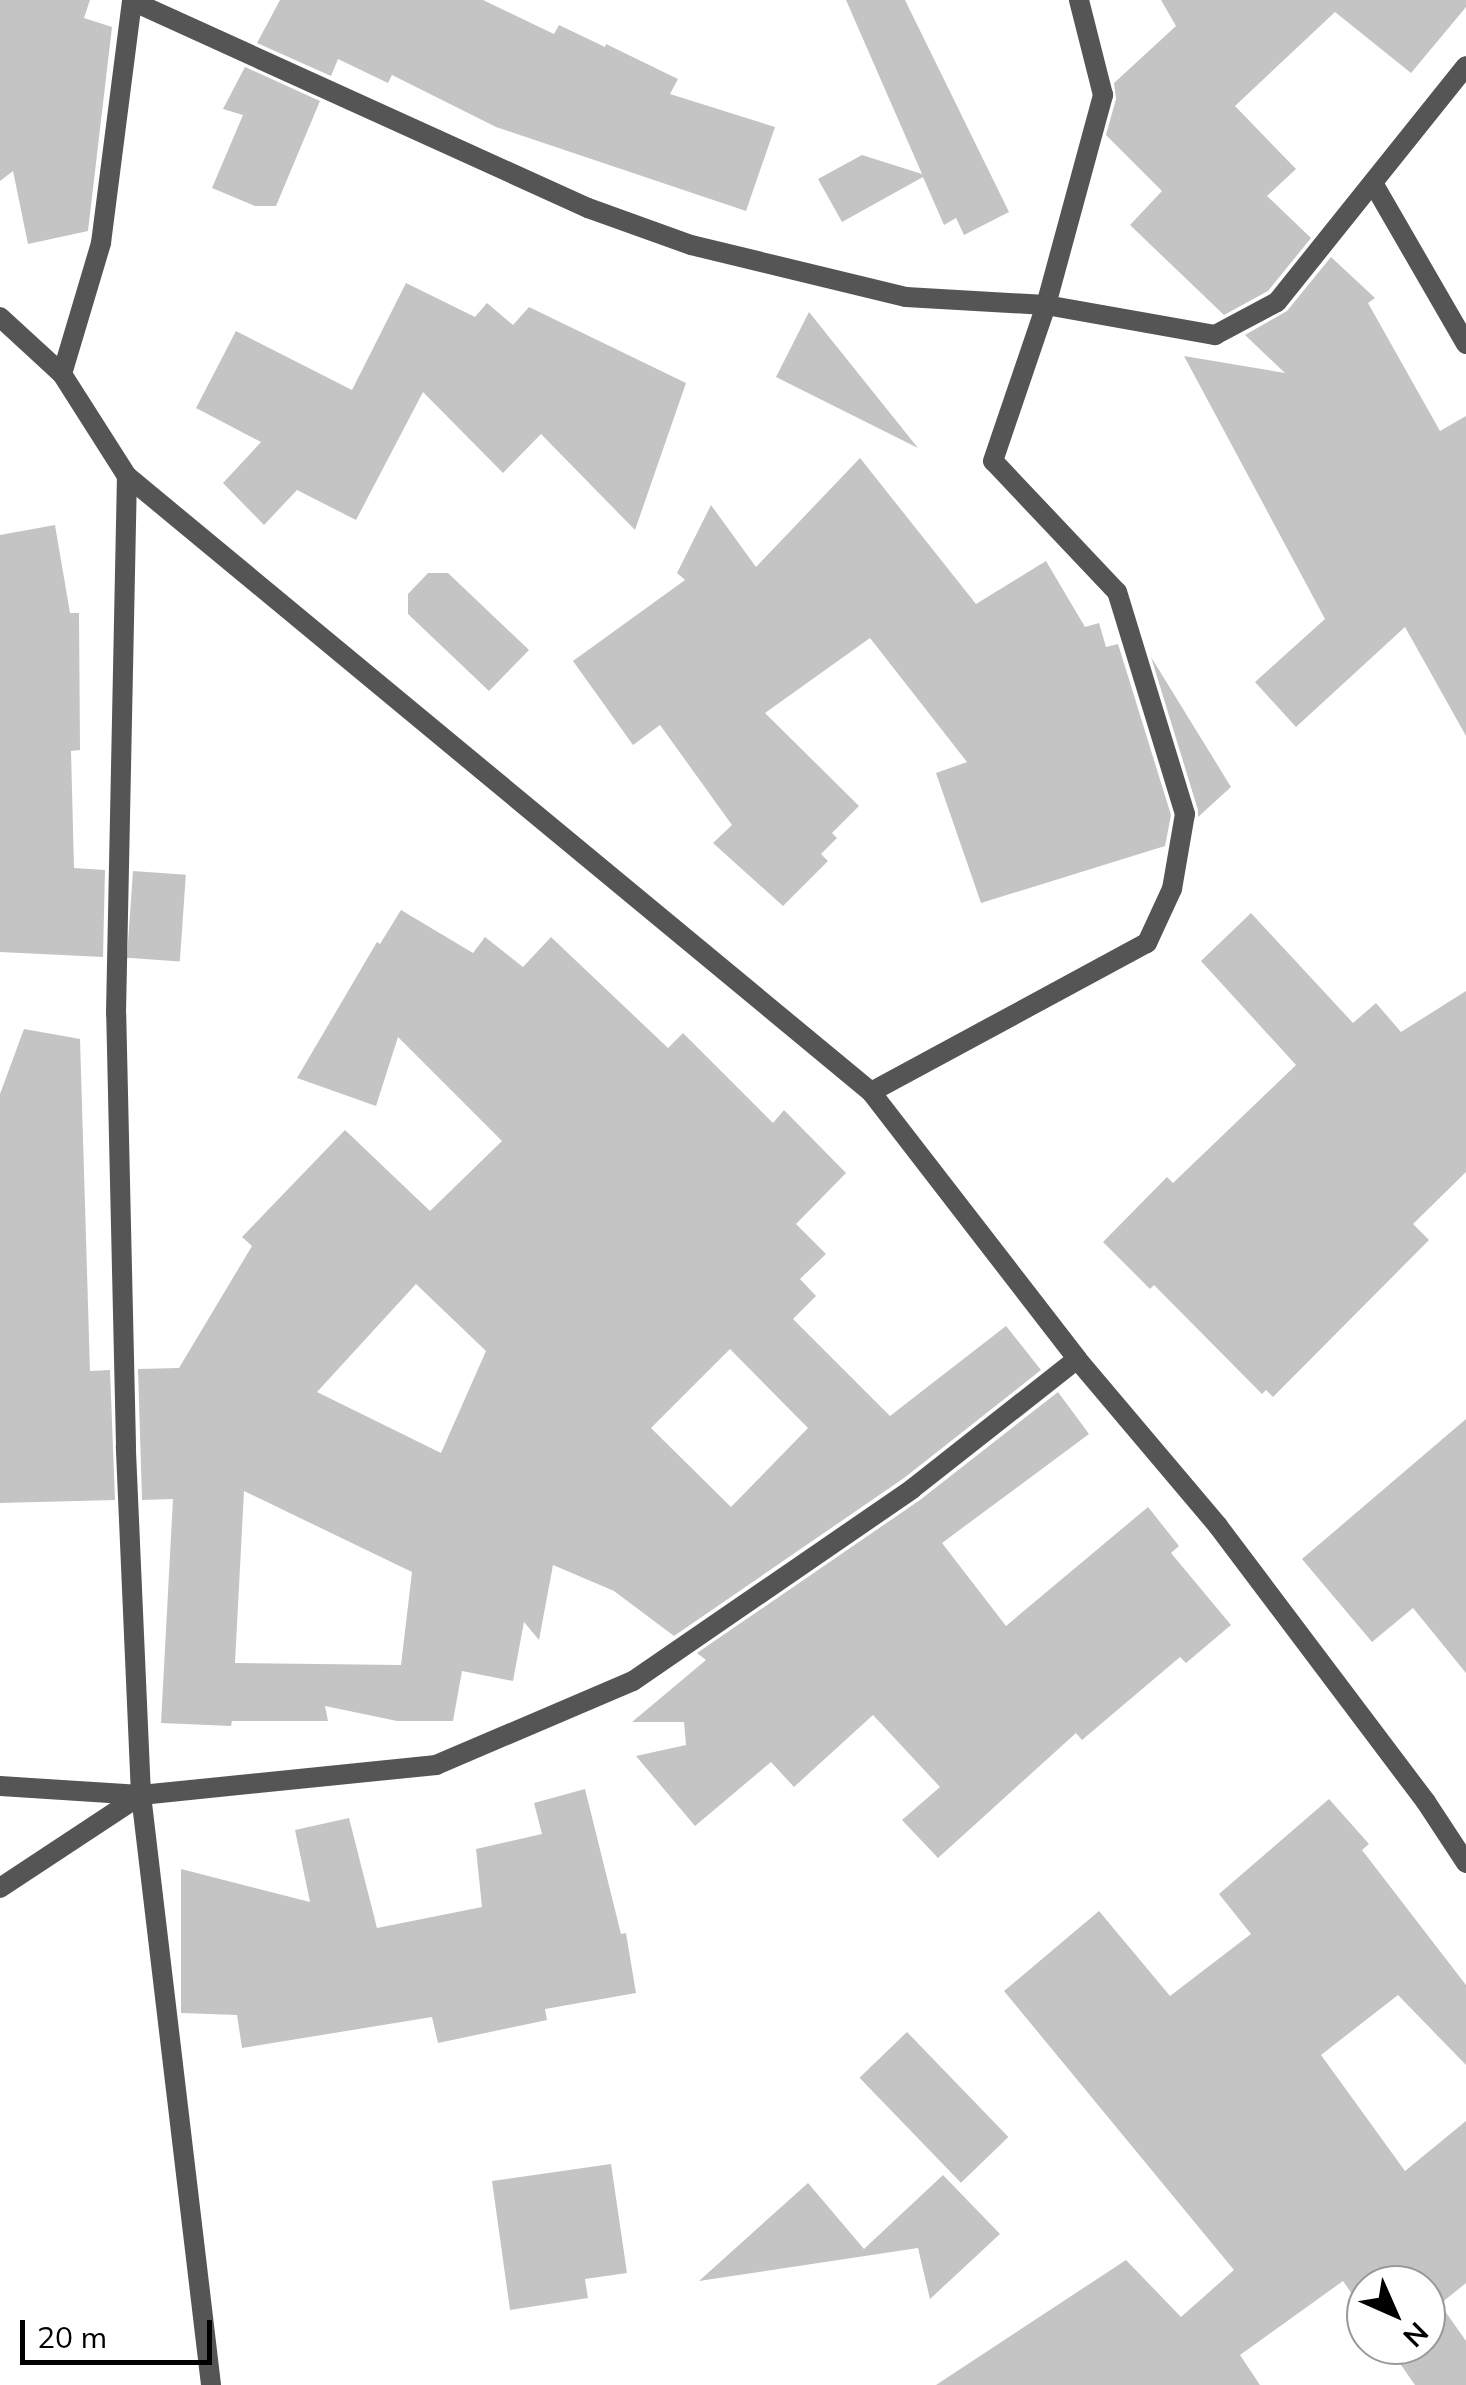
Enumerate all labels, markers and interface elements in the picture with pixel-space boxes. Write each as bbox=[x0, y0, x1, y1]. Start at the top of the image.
north arrow bbox=[1346, 2265, 1446, 2365]
scale bar bbox=[25, 2300, 218, 2362]
text: N bbox=[1396, 2315, 1436, 2355]
text: 20 m bbox=[37, 2318, 107, 2356]

